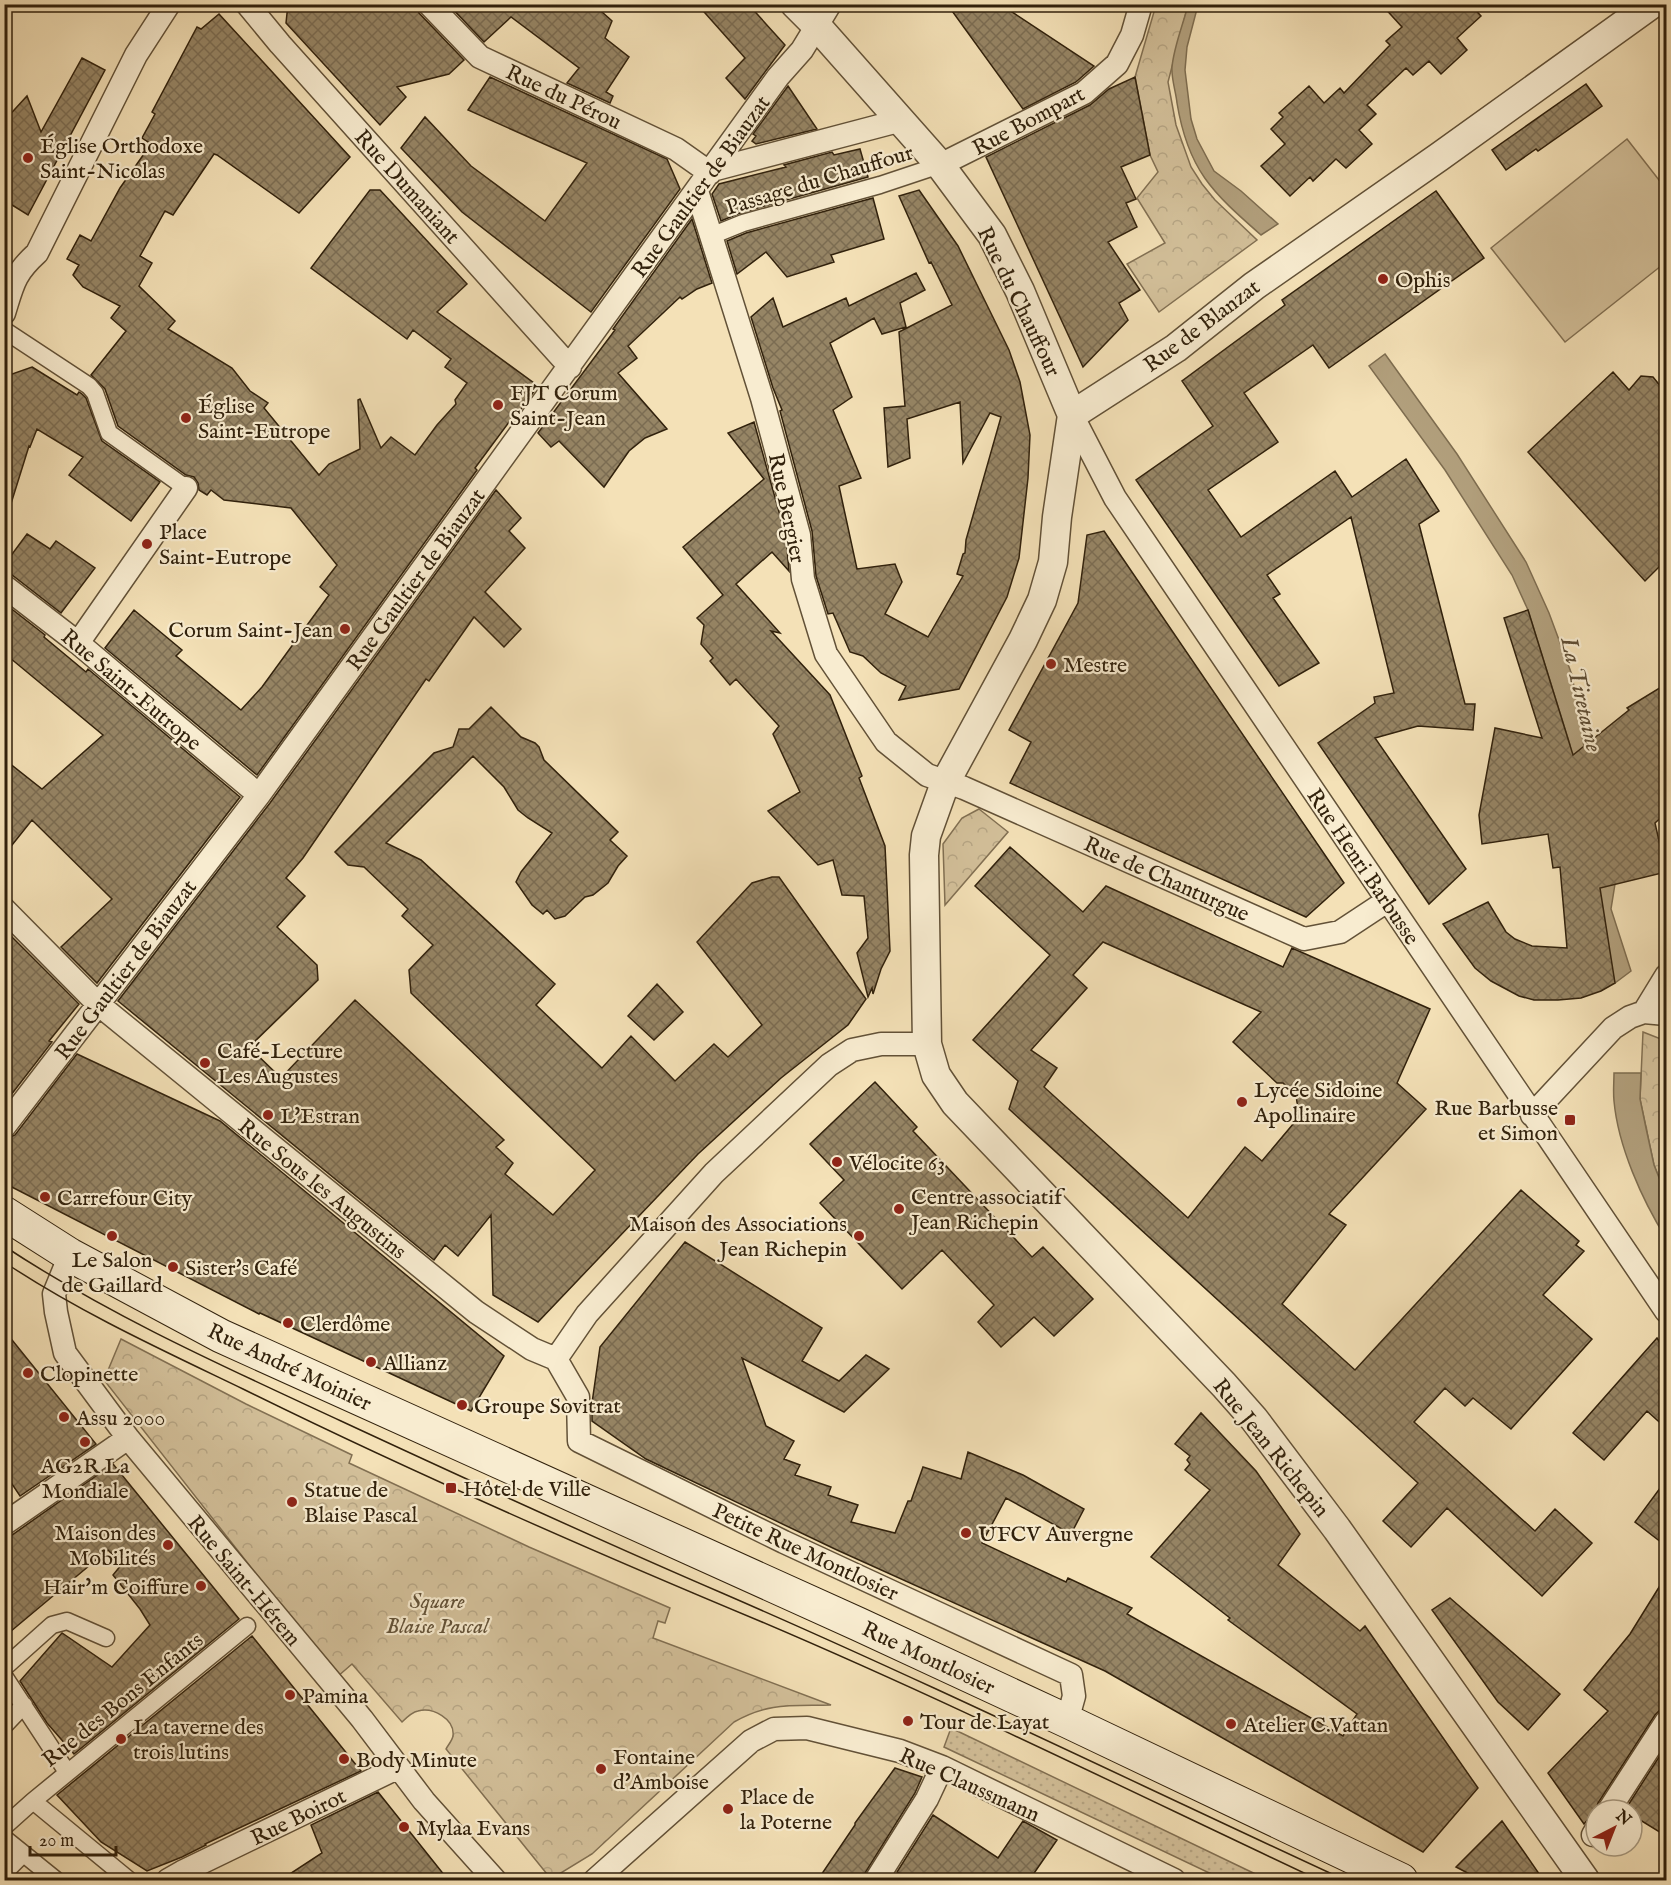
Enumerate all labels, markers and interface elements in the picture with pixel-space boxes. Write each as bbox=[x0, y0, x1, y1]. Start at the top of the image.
street label: Rue du Pérou bbox=[501, 59, 626, 137]
street label: Rue Bompart bbox=[968, 80, 1090, 163]
street label: Rue Gaultier de Biauzat bbox=[626, 90, 778, 284]
street label: Rue Dumaniant bbox=[348, 124, 466, 251]
place label: Église Orthodoxe Saint-Nicolas bbox=[40, 133, 203, 186]
street label: Passage du Chauffour bbox=[722, 139, 917, 223]
marker: Église Orthodoxe Saint-Nicolas bbox=[21, 151, 35, 165]
street label: Rue du Chauffour bbox=[970, 222, 1067, 382]
place label: Ophis bbox=[1395, 267, 1450, 295]
marker: Ophis bbox=[1376, 272, 1390, 286]
street label: Rue de Blanzat bbox=[1138, 273, 1266, 379]
place label: FJT Corum Saint-Jean bbox=[510, 380, 618, 433]
place label: Église Saint-Eutrope bbox=[198, 393, 330, 446]
marker: FJT Corum Saint-Jean bbox=[491, 398, 505, 412]
marker: Église Saint-Eutrope bbox=[179, 411, 193, 425]
street label: Rue Bergier bbox=[761, 451, 811, 566]
street label: Rue Gaultier de Biauzat bbox=[341, 483, 493, 677]
place label: Place Saint-Eutrope bbox=[159, 519, 291, 572]
marker: Place Saint-Eutrope bbox=[140, 537, 154, 551]
place label: Corum Saint-Jean bbox=[168, 617, 333, 645]
marker: Corum Saint-Jean bbox=[338, 622, 352, 636]
street label: Rue Saint-Eutrope bbox=[55, 623, 207, 758]
water label: La Tiretaine bbox=[1552, 633, 1609, 755]
place label: Mestre bbox=[1063, 652, 1127, 680]
marker: Mestre bbox=[1044, 657, 1058, 671]
street label: Rue Henri Barbusse bbox=[1300, 783, 1425, 951]
street label: Rue de Chanturgue bbox=[1079, 831, 1253, 929]
street label: Rue Gaultier de Biauzat bbox=[50, 874, 204, 1066]
place label: Café-Lecture Les Augustes bbox=[217, 1038, 343, 1091]
marker: Café-Lecture Les Augustes bbox=[198, 1056, 212, 1070]
place label: Lycée Sidoine Apollinaire bbox=[1253, 1077, 1382, 1130]
marker: Lycée Sidoine Apollinaire bbox=[1235, 1095, 1249, 1109]
place label: Rue Barbusse et Simon bbox=[1434, 1095, 1558, 1148]
place label: L'Estran bbox=[280, 1103, 360, 1131]
marker: L'Estran bbox=[261, 1108, 275, 1122]
street label: Rue Sous les Augustins bbox=[232, 1113, 412, 1266]
marker: Rue Barbusse et Simon bbox=[1563, 1113, 1577, 1127]
place label: Vélocite 63 bbox=[848, 1150, 945, 1178]
marker: Vélocite 63 bbox=[830, 1155, 844, 1169]
place label: Centre associatif Jean Richepin bbox=[908, 1184, 1066, 1237]
place label: Carrefour City bbox=[57, 1185, 192, 1213]
marker: Carrefour City bbox=[38, 1190, 52, 1204]
marker: Centre associatif Jean Richepin bbox=[892, 1202, 906, 1216]
place label: Maison des Associations Jean Richepin bbox=[629, 1211, 847, 1264]
marker: Le Salon de Gaillard bbox=[105, 1229, 119, 1243]
marker: Maison des Associations Jean Richepin bbox=[852, 1229, 866, 1243]
place label: Le Salon de Gaillard bbox=[62, 1247, 163, 1300]
place label: Sister's Café bbox=[185, 1255, 297, 1283]
marker: Sister's Café bbox=[166, 1260, 180, 1274]
place label: Clerdôme bbox=[300, 1311, 390, 1339]
marker: Clerdôme bbox=[281, 1316, 295, 1330]
street label: Rue André Moinier bbox=[203, 1318, 376, 1418]
place label: Allianz bbox=[382, 1350, 447, 1378]
marker: Allianz bbox=[364, 1355, 378, 1369]
place label: Clopinette bbox=[40, 1361, 138, 1389]
marker: Clopinette bbox=[21, 1366, 35, 1380]
street label: Rue Jean Richepin bbox=[1206, 1373, 1335, 1524]
place label: Groupe Sovitrat bbox=[474, 1393, 621, 1421]
marker: Groupe Sovitrat bbox=[455, 1398, 469, 1412]
place label: Assu 2000 bbox=[75, 1405, 165, 1433]
marker: Assu 2000 bbox=[57, 1410, 71, 1424]
marker: AG2R La Mondiale bbox=[78, 1435, 92, 1449]
place label: AG2R La Mondiale bbox=[40, 1453, 130, 1506]
place label: Hôtel de Ville bbox=[463, 1476, 591, 1504]
place label: Statue de Blaise Pascal bbox=[304, 1477, 417, 1530]
marker: Hôtel de Ville bbox=[444, 1481, 458, 1495]
marker: Statue de Blaise Pascal bbox=[285, 1495, 299, 1509]
street label: Petite Rue Montlosier bbox=[708, 1497, 903, 1608]
street label: Rue Saint-Hérem bbox=[180, 1510, 307, 1653]
place label: Maison des Mobilités bbox=[54, 1520, 156, 1573]
place label: UFCV Auvergne bbox=[978, 1521, 1133, 1549]
marker: UFCV Auvergne bbox=[959, 1526, 973, 1540]
marker: Maison des Mobilités bbox=[161, 1538, 175, 1552]
place label: Hair'm Coiffure bbox=[43, 1574, 189, 1602]
marker: Hair'm Coiffure bbox=[194, 1579, 208, 1593]
park label: Square Blaise Pascal bbox=[386, 1588, 490, 1641]
street label: Rue Montlosier bbox=[857, 1616, 999, 1702]
street label: Rue des Bons Enfants bbox=[37, 1627, 210, 1774]
place label: Pamina bbox=[302, 1683, 369, 1711]
marker: Pamina bbox=[283, 1688, 297, 1702]
place label: Tour de Layat bbox=[920, 1709, 1050, 1737]
place label: Atelier C.Vattan bbox=[1242, 1712, 1389, 1740]
place label: La taverne des trois lutins bbox=[133, 1714, 264, 1767]
marker: Tour de Layat bbox=[901, 1714, 915, 1728]
marker: Atelier C.Vattan bbox=[1224, 1717, 1238, 1731]
marker: La taverne des trois lutins bbox=[114, 1732, 128, 1746]
street label: Rue Claussmann bbox=[895, 1742, 1044, 1829]
place label: Fontaine d'Amboise bbox=[613, 1744, 709, 1797]
place label: Body Minute bbox=[356, 1747, 477, 1775]
marker: Body Minute bbox=[337, 1752, 351, 1766]
marker: Fontaine d'Amboise bbox=[594, 1762, 608, 1776]
street label: Rue Boirot bbox=[247, 1783, 352, 1853]
place label: Place de la Poterne bbox=[740, 1784, 832, 1837]
north arrow bbox=[1584, 1798, 1644, 1858]
marker: Place de la Poterne bbox=[721, 1802, 735, 1816]
text: N bbox=[1610, 1806, 1635, 1831]
place label: Mylaa Evans bbox=[416, 1815, 530, 1843]
scale bar bbox=[30, 1819, 116, 1857]
marker: Mylaa Evans bbox=[397, 1820, 411, 1834]
text: 20 m bbox=[39, 1830, 74, 1853]

